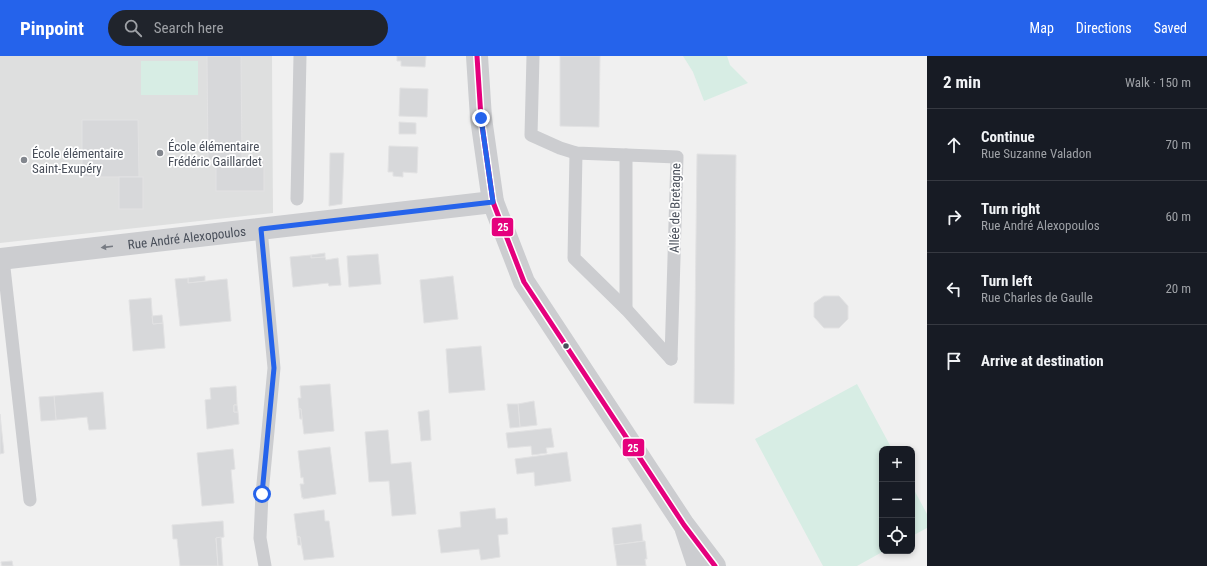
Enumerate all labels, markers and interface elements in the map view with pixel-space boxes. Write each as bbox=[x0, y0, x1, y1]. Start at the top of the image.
search box bbox=[108, 10, 388, 46]
text: Pinpoint bbox=[20, 17, 84, 40]
icon: search bbox=[122, 17, 144, 39]
text: Search here bbox=[154, 19, 224, 37]
text: Map bbox=[1030, 20, 1054, 36]
text: Directions bbox=[1076, 20, 1132, 36]
text: Saved bbox=[1154, 20, 1187, 36]
text: 2 min bbox=[943, 72, 981, 92]
text: Walk · 150 m bbox=[1125, 75, 1191, 90]
route end bbox=[472, 109, 490, 127]
text: Continue bbox=[981, 128, 1035, 146]
icon: ahead bbox=[943, 134, 965, 156]
text: 70 m bbox=[1165, 137, 1191, 152]
place label: École élémentaire Frédéric Gaillardet bbox=[168, 139, 262, 169]
place label: École élémentaire Saint-Exupéry bbox=[32, 146, 123, 176]
text: Rue Suzanne Valadon bbox=[981, 146, 1092, 161]
marker: École élémentaire Frédéric Gaillardet bbox=[155, 148, 165, 158]
marker: École élémentaire Saint-Exupéry bbox=[19, 155, 29, 165]
street label: Allée de Bretagne bbox=[667, 163, 683, 253]
text: Turn right bbox=[981, 200, 1040, 218]
icon: right bbox=[943, 206, 965, 228]
text: 60 m bbox=[1165, 209, 1191, 224]
line badge: 25 bbox=[491, 217, 514, 237]
text: Rue André Alexopoulos bbox=[981, 218, 1100, 233]
text: 25 bbox=[497, 221, 509, 234]
street label: Rue André Alexopoulos bbox=[127, 223, 247, 252]
one-way arrow bbox=[101, 244, 113, 250]
text: Turn left bbox=[981, 272, 1032, 290]
icon: left bbox=[943, 278, 965, 300]
text: 20 m bbox=[1165, 281, 1191, 296]
text: Rue Charles de Gaulle bbox=[981, 290, 1093, 305]
unlabelled marker bbox=[561, 341, 571, 351]
icon: arrive bbox=[943, 350, 965, 372]
text: Arrive at destination bbox=[981, 352, 1104, 370]
line badge: 25 bbox=[622, 438, 645, 457]
text: 25 bbox=[627, 442, 639, 455]
map controls bbox=[879, 446, 915, 554]
button: + bbox=[879, 446, 915, 482]
button: − bbox=[879, 482, 915, 518]
route start bbox=[253, 485, 271, 503]
button: locate bbox=[879, 518, 915, 554]

